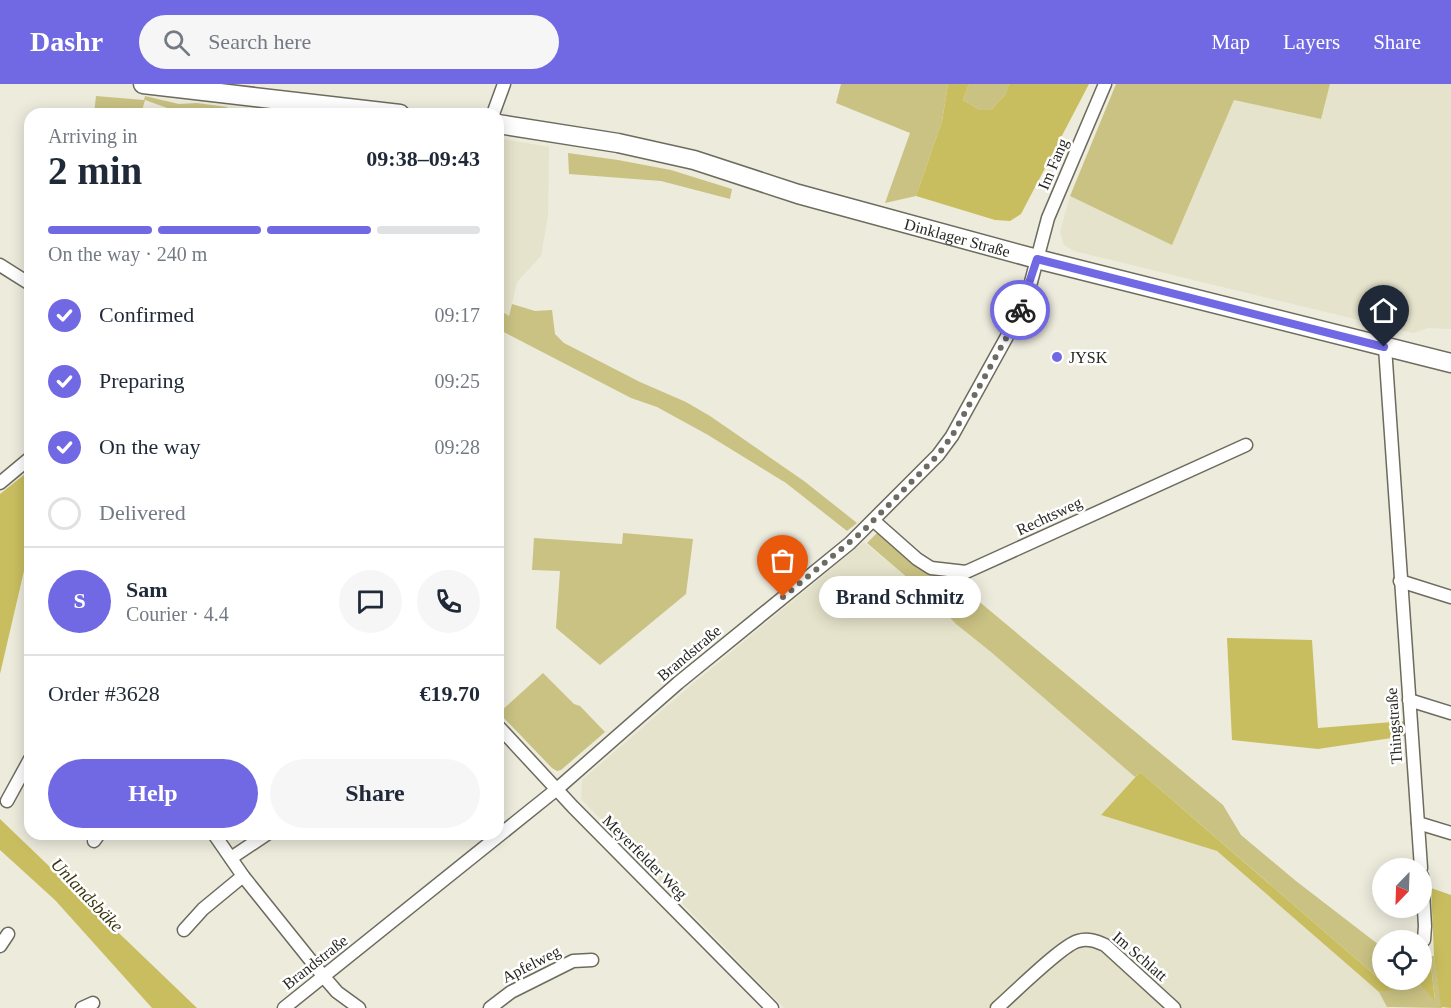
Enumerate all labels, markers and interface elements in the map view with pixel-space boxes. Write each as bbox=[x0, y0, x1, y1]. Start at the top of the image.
search box bbox=[139, 15, 559, 69]
text: Dashr bbox=[30, 26, 103, 57]
icon: search bbox=[160, 26, 193, 59]
text: Search here bbox=[208, 29, 311, 54]
text: Map bbox=[1212, 30, 1250, 54]
text: Layers bbox=[1283, 30, 1340, 54]
text: Share bbox=[1373, 30, 1421, 54]
text: Arriving in bbox=[48, 125, 137, 147]
street label: Im Fang bbox=[1035, 136, 1072, 192]
text: 09:38–09:43 bbox=[366, 146, 480, 171]
text: 2 min bbox=[48, 149, 142, 192]
street label: Dinklager Straße bbox=[903, 215, 1012, 260]
text: On the way · 240 m bbox=[48, 243, 207, 265]
courier bbox=[990, 280, 1050, 340]
pin bbox=[1358, 285, 1409, 347]
icon: bike bbox=[1004, 294, 1037, 327]
icon: home bbox=[1367, 294, 1400, 327]
icon: check bbox=[48, 299, 81, 332]
text: Confirmed bbox=[99, 302, 194, 327]
text: 09:17 bbox=[434, 304, 480, 326]
place label: JYSK bbox=[1069, 349, 1108, 366]
marker: JYSK bbox=[1050, 350, 1064, 364]
icon: check bbox=[48, 365, 81, 398]
text: Preparing bbox=[99, 368, 185, 393]
text: 09:25 bbox=[434, 370, 480, 392]
icon: check bbox=[48, 431, 81, 464]
text: On the way bbox=[99, 434, 200, 459]
text: 09:28 bbox=[434, 436, 480, 458]
street label: Rechtsweg bbox=[1014, 493, 1085, 539]
text: Delivered bbox=[99, 500, 186, 525]
pin bbox=[757, 535, 808, 597]
icon: bag bbox=[766, 544, 799, 577]
button: chat bbox=[339, 570, 402, 633]
button: phone bbox=[417, 570, 480, 633]
callout: Brand Schmitz bbox=[819, 576, 981, 618]
text: Sam bbox=[126, 577, 168, 602]
text: Brand Schmitz bbox=[836, 586, 964, 608]
text: S bbox=[73, 588, 86, 613]
text: Courier · 4.4 bbox=[126, 603, 229, 625]
street label: Brandstraße bbox=[654, 622, 724, 684]
text: Order #3628 bbox=[48, 681, 160, 706]
text: €19.70 bbox=[420, 681, 480, 706]
street label: Thingstraße bbox=[1383, 687, 1406, 765]
button: Help bbox=[48, 759, 258, 828]
button: Share bbox=[270, 759, 480, 828]
street label: Meyerfelder Weg bbox=[599, 811, 691, 903]
water label: Unlandsbäke bbox=[47, 854, 127, 936]
north arrow bbox=[1372, 858, 1432, 918]
map controls bbox=[1372, 858, 1432, 990]
street label: Im Schlatt bbox=[1109, 928, 1171, 984]
button: locate bbox=[1372, 930, 1432, 990]
street label: Brandstraße bbox=[279, 932, 351, 992]
street label: Apfelweg bbox=[499, 942, 563, 987]

